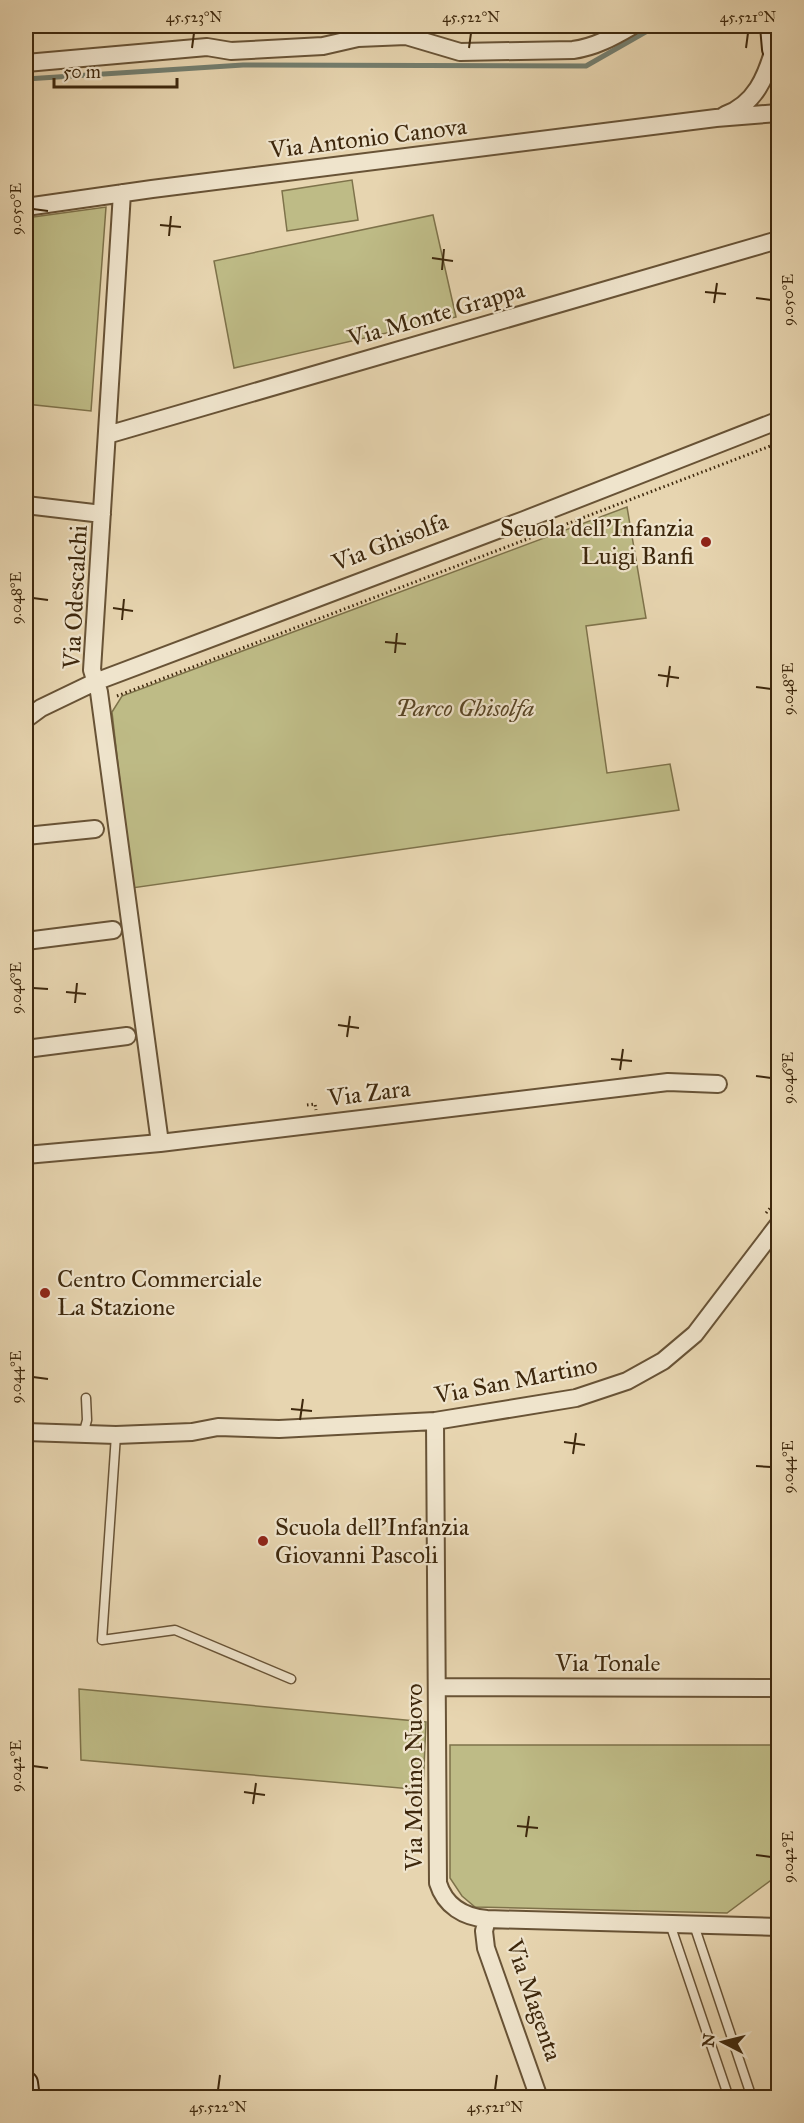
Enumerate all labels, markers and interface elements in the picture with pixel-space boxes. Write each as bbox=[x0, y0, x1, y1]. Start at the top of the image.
text: 45.523°N bbox=[166, 8, 222, 26]
text: 45.522°N bbox=[442, 8, 500, 26]
text: 45.521°N bbox=[720, 8, 776, 26]
scale bar bbox=[54, 51, 177, 89]
text: 50 m bbox=[63, 61, 101, 83]
street label: Via Antonio Canova bbox=[267, 111, 469, 165]
text: 9.050°E bbox=[7, 183, 25, 235]
street label: Via Monte Grappa bbox=[343, 274, 529, 354]
text: 9.050°E bbox=[779, 274, 797, 326]
street label: Via Ghisolfa bbox=[327, 506, 453, 578]
place label: Scuola dell'Infanzia Luigi Banfi bbox=[500, 513, 695, 571]
street label: Via Odescalchi bbox=[56, 524, 94, 671]
marker: Scuola dell'Infanzia Luigi Banfi bbox=[699, 535, 713, 549]
text: 9.048°E bbox=[7, 572, 25, 624]
text: 9.048°E bbox=[779, 663, 797, 715]
park label: Parco Ghisolfa bbox=[396, 693, 534, 723]
text: 9.046°E bbox=[7, 962, 25, 1014]
text: 9.046°E bbox=[779, 1052, 797, 1104]
street label: Via Zara bbox=[325, 1073, 413, 1113]
place label: Centro Commerciale La Stazione bbox=[57, 1264, 262, 1322]
marker: Centro Commerciale La Stazione bbox=[38, 1286, 52, 1300]
text: 9.044°E bbox=[7, 1350, 25, 1403]
street label: Via San Martino bbox=[431, 1350, 600, 1411]
text: 9.044°E bbox=[779, 1440, 797, 1493]
place label: Scuola dell'Infanzia Giovanni Pascoli bbox=[275, 1512, 470, 1570]
marker: Scuola dell'Infanzia Giovanni Pascoli bbox=[256, 1534, 270, 1548]
street label: Via Tonale bbox=[555, 1648, 660, 1678]
street label: Via Molino Nuovo bbox=[399, 1683, 429, 1872]
text: 9.042°E bbox=[7, 1740, 25, 1792]
text: 9.042°E bbox=[779, 1831, 797, 1883]
street label: Via Magenta bbox=[499, 1935, 569, 2065]
north arrow bbox=[693, 2012, 753, 2072]
text: N bbox=[698, 2032, 719, 2048]
text: 45.522°N bbox=[189, 2098, 247, 2116]
text: 45.521°N bbox=[467, 2098, 523, 2116]

